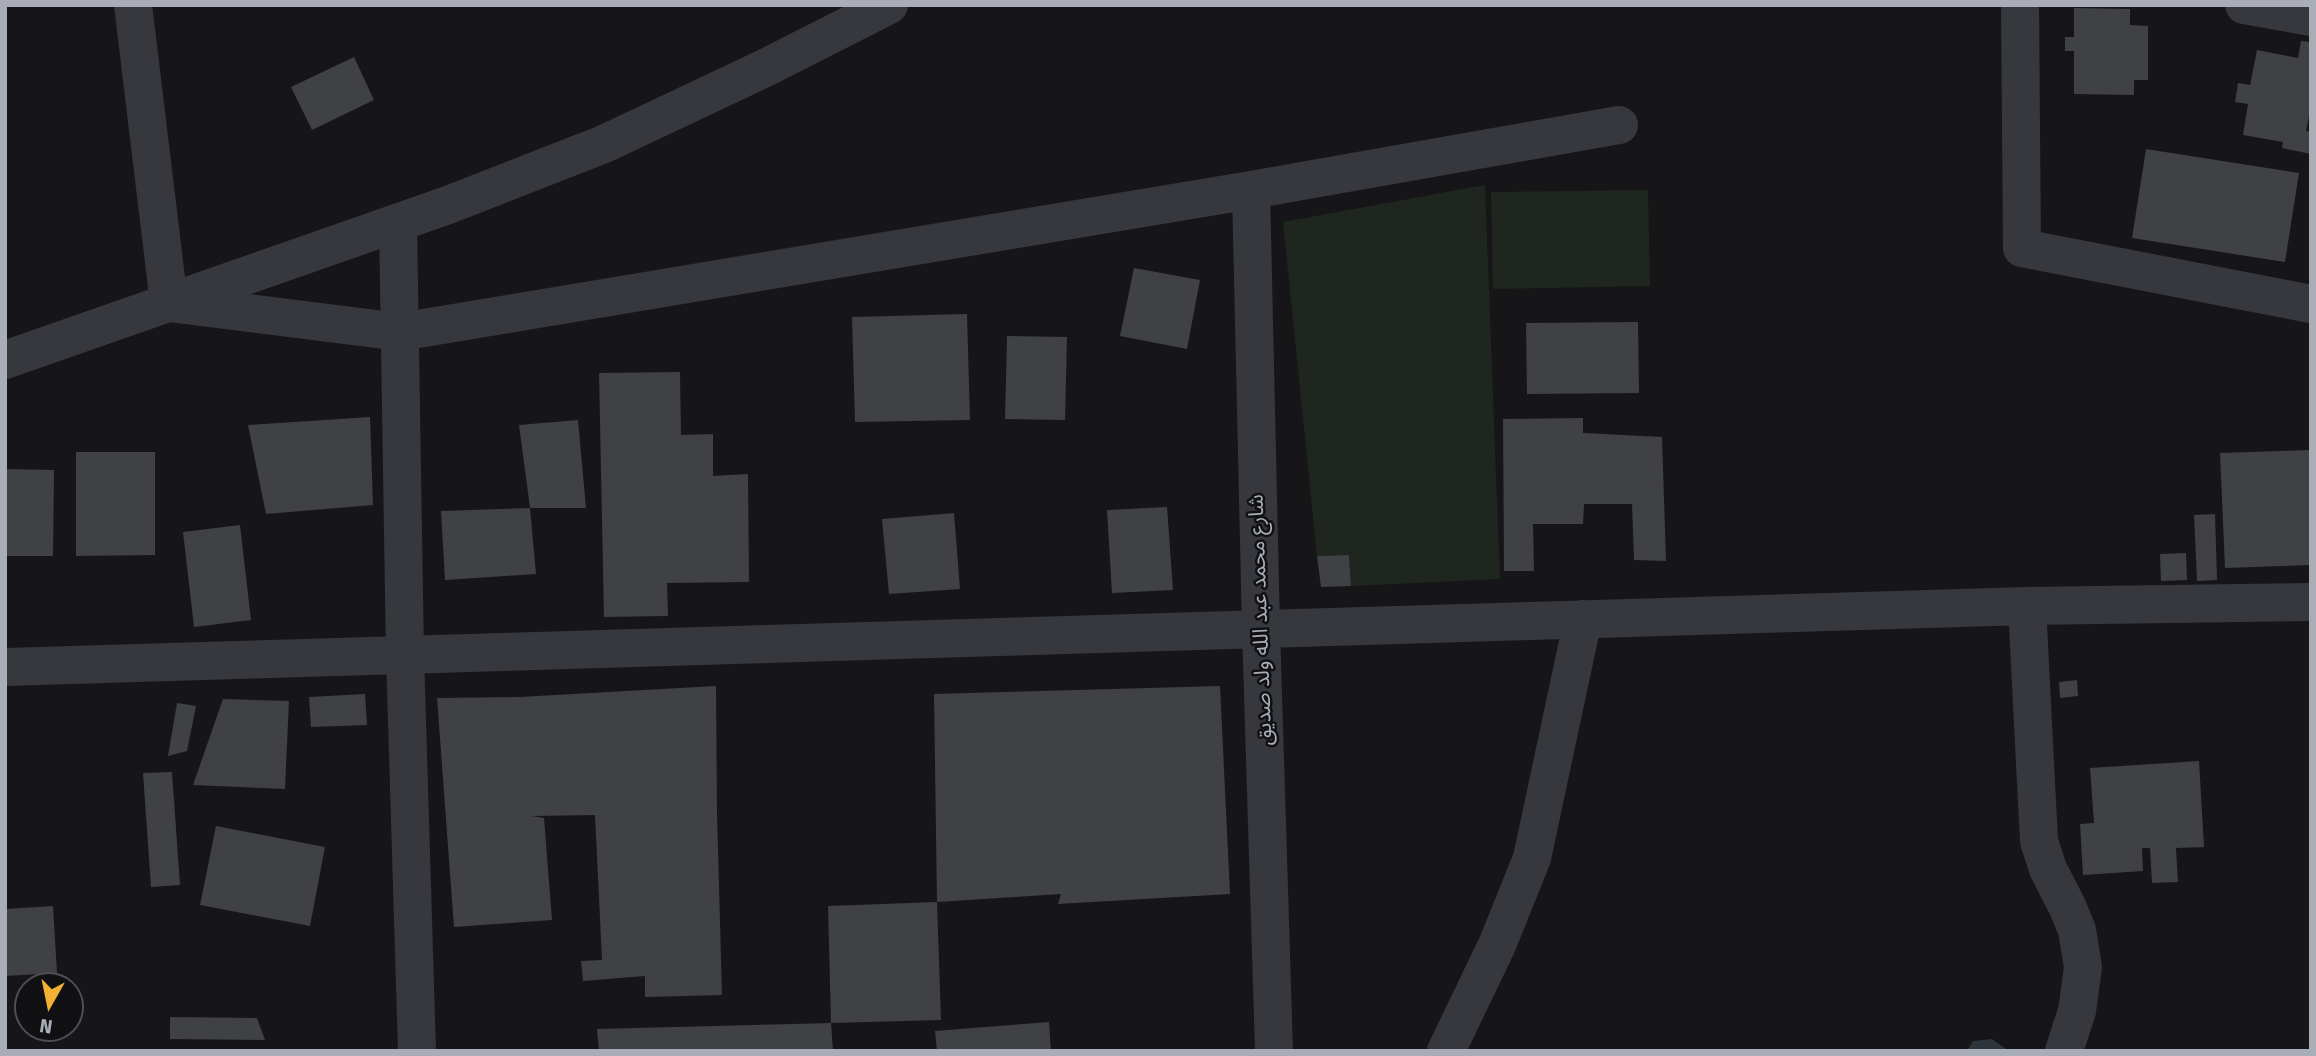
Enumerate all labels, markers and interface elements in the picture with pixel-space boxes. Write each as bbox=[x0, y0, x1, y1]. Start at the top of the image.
street label: شارع محمد عبد الله ولد صديق bbox=[1244, 494, 1278, 746]
north arrow bbox=[14, 972, 84, 1042]
text: N bbox=[38, 1014, 54, 1039]

